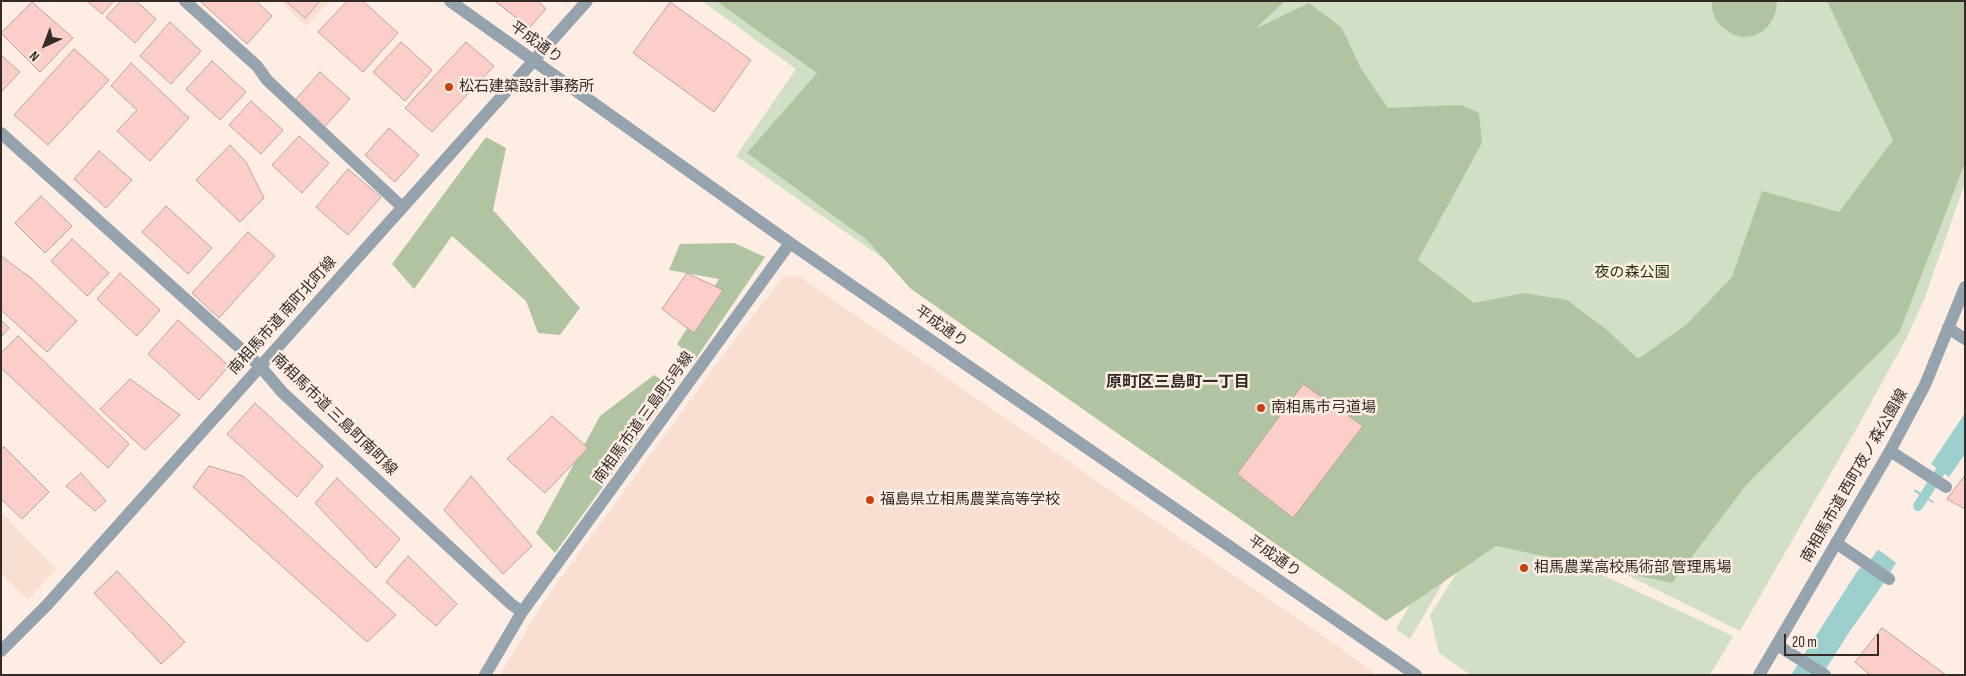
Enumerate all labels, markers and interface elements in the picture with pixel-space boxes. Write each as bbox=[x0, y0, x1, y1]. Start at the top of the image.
street label: 平成通り bbox=[506, 18, 566, 68]
north arrow bbox=[20, 20, 70, 70]
text: N bbox=[26, 48, 43, 65]
place label: 松石建築設計事務所 bbox=[459, 78, 594, 96]
marker: 松石建築設計事務所 bbox=[443, 81, 455, 93]
street label: 南相馬市道 南町北町線 bbox=[225, 253, 341, 379]
park label: 夜の森公園 bbox=[1595, 264, 1669, 282]
street label: 平成通り bbox=[911, 302, 971, 352]
street label: 南相馬市道 三島町5号線 bbox=[590, 349, 698, 487]
street label: 南相馬市道 三島町南町線 bbox=[268, 350, 400, 480]
district label: 原町区三島町一丁目 bbox=[1106, 373, 1250, 393]
street label: 南相馬市道 西町夜ノ森公園線 bbox=[1798, 386, 1912, 566]
place label: 南相馬市弓道場 bbox=[1271, 399, 1376, 417]
marker: 南相馬市弓道場 bbox=[1255, 402, 1267, 414]
place label: 福島県立相馬農業高等学校 bbox=[880, 491, 1060, 509]
marker: 福島県立相馬農業高等学校 bbox=[864, 494, 876, 506]
street label: 平成通り bbox=[1244, 532, 1304, 582]
place label: 相馬農業高校馬術部 管理馬場 bbox=[1534, 559, 1731, 577]
marker: 相馬農業高校馬術部 管理馬場 bbox=[1518, 562, 1530, 574]
scale bar bbox=[1786, 624, 1881, 656]
text: 20 m bbox=[1792, 633, 1817, 652]

